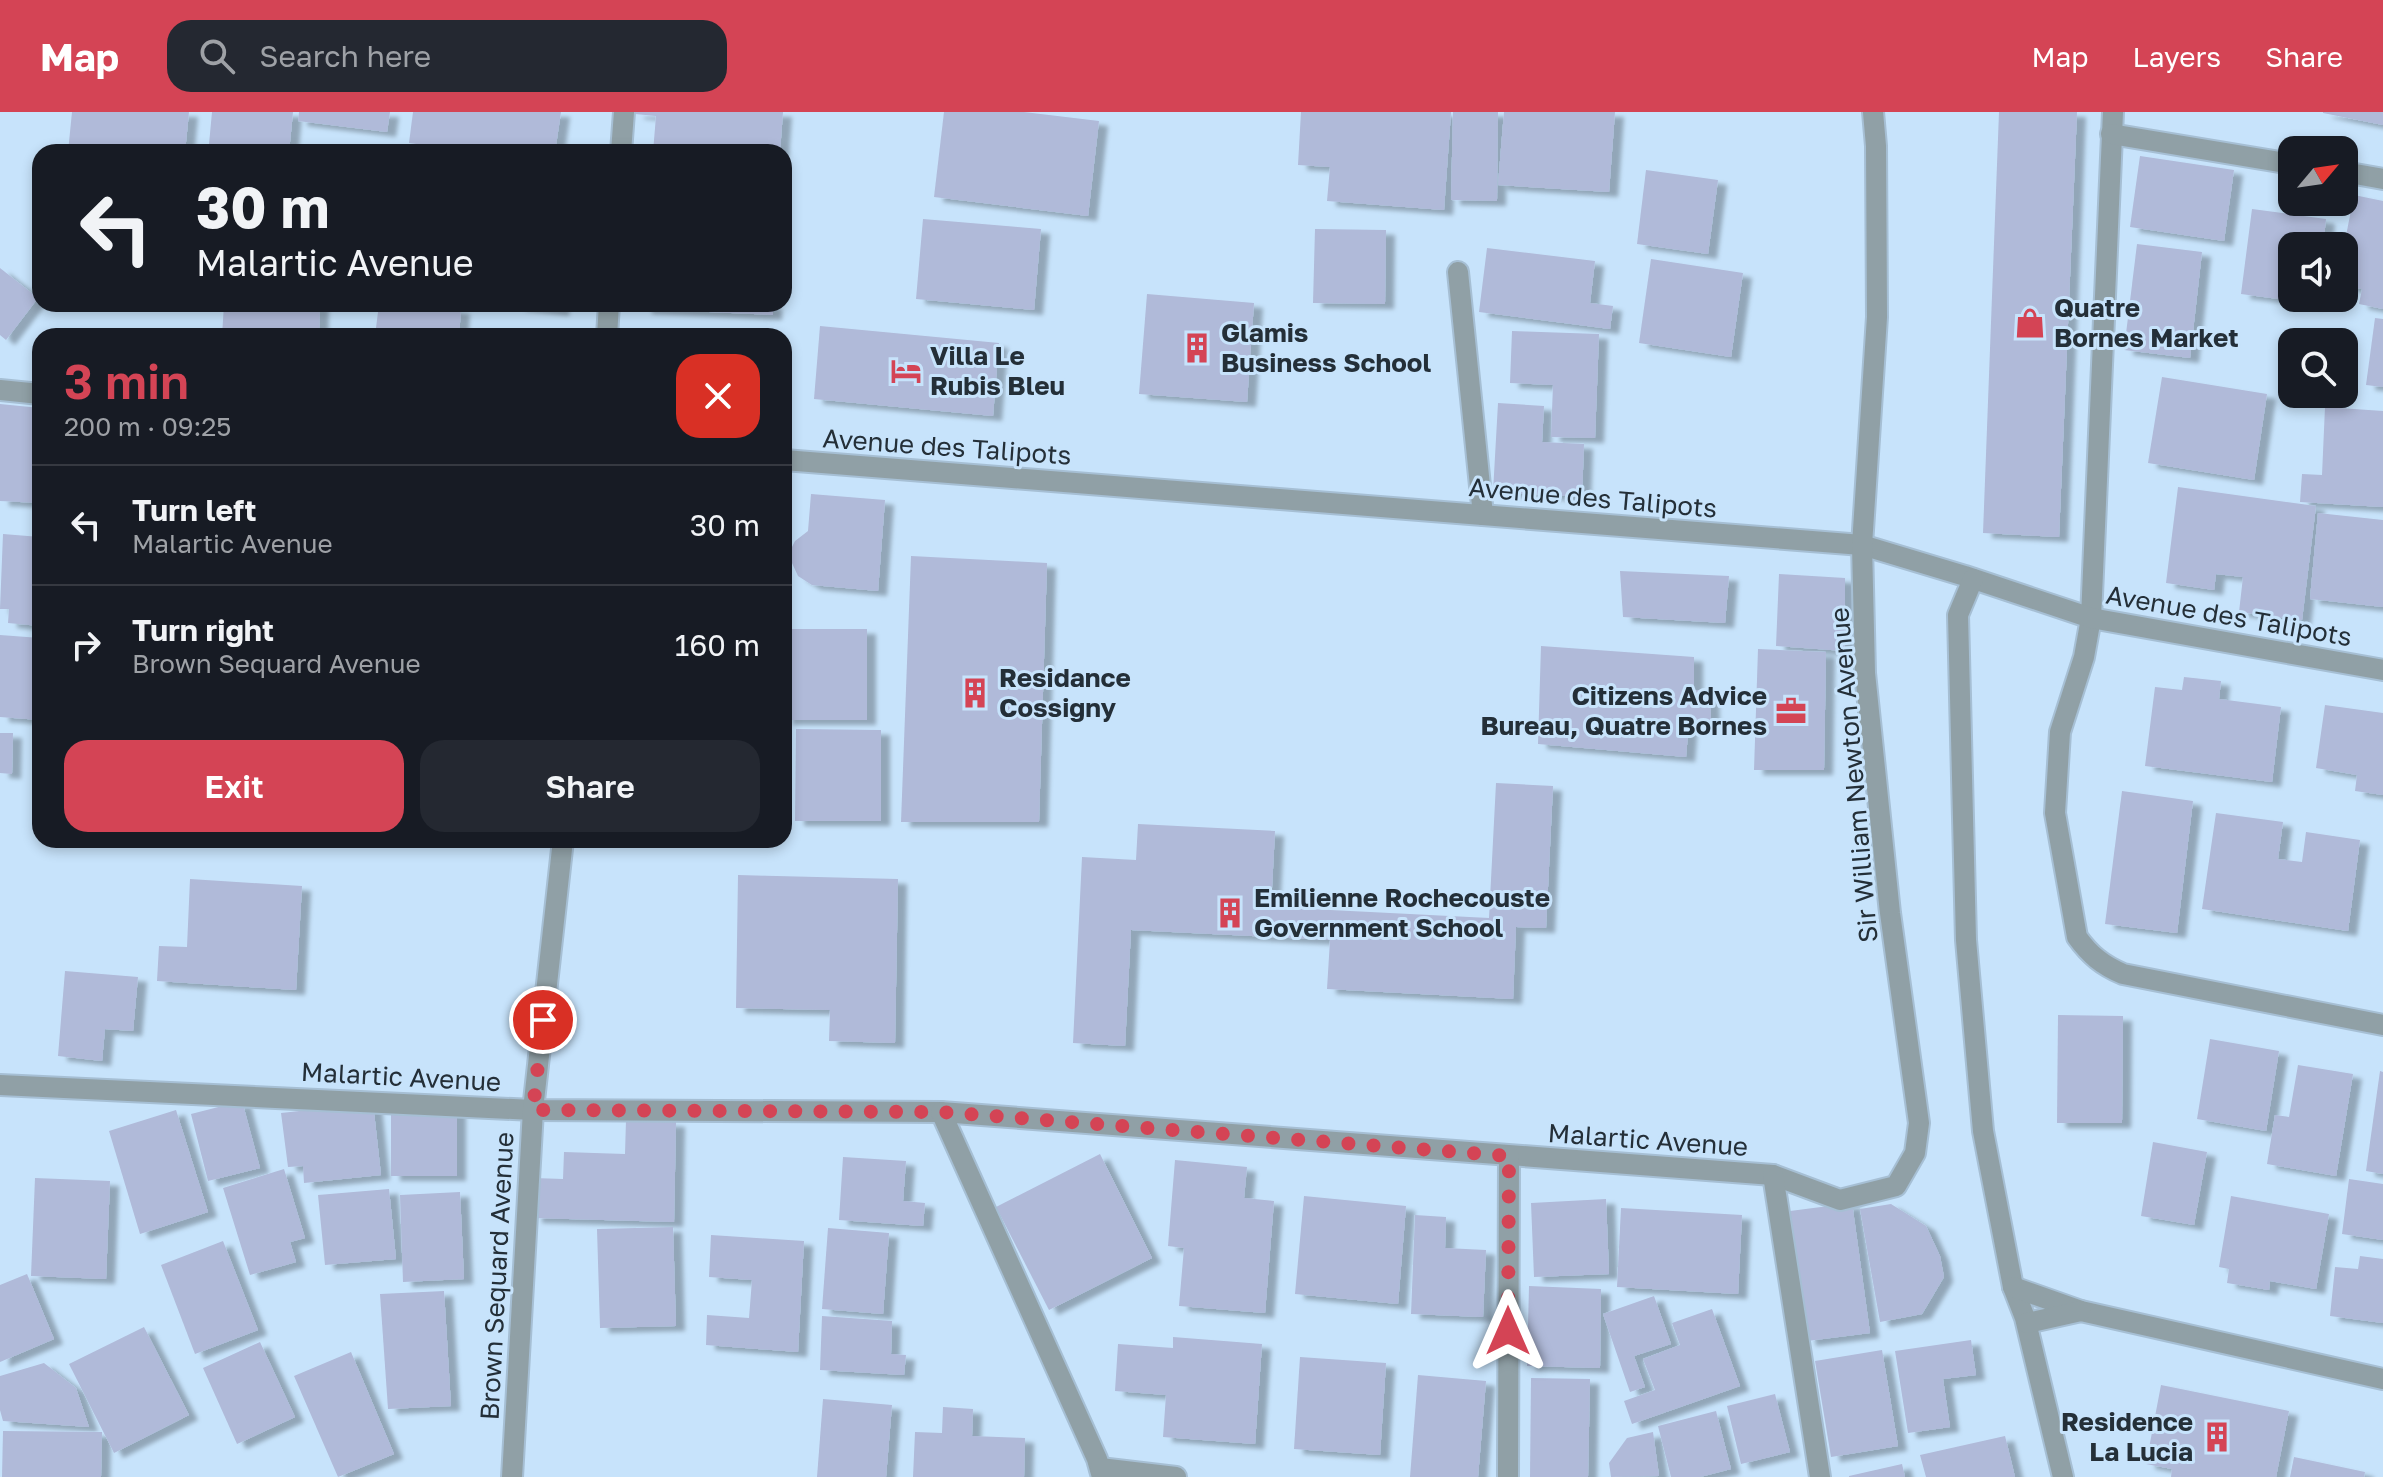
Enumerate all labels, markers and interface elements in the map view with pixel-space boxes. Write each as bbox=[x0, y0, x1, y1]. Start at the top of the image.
search box bbox=[167, 20, 727, 92]
text: Map bbox=[40, 34, 119, 79]
icon: search bbox=[195, 34, 239, 78]
text: Search here bbox=[259, 38, 431, 74]
text: Map bbox=[2031, 40, 2089, 73]
text: Layers bbox=[2133, 40, 2221, 73]
text: Share bbox=[2265, 40, 2343, 73]
north arrow bbox=[2278, 136, 2358, 216]
map controls bbox=[2278, 136, 2358, 408]
text: 30 m bbox=[196, 173, 330, 240]
icon: left bbox=[64, 176, 168, 280]
button: sound bbox=[2278, 232, 2358, 312]
text: Malartic Avenue bbox=[196, 241, 474, 284]
place label: Quatre Bornes Market bbox=[2054, 292, 2239, 353]
shop icon: Quatre Bornes Market bbox=[2013, 306, 2047, 340]
place label: Glamis Business School bbox=[1221, 317, 1431, 378]
button: search bbox=[2278, 328, 2358, 408]
building icon: Glamis Business School bbox=[1180, 331, 1214, 365]
place label: Villa Le Rubis Bleu bbox=[930, 340, 1065, 401]
text: 3 min bbox=[64, 352, 189, 410]
button: close bbox=[676, 354, 760, 438]
hotel icon: Villa Le Rubis Bleu bbox=[889, 354, 923, 388]
text: 200 m · 09:25 bbox=[64, 411, 231, 442]
street label: Avenue des Talipots bbox=[822, 422, 1072, 471]
street label: Avenue des Talipots bbox=[1468, 471, 1719, 524]
text: Turn left bbox=[132, 492, 257, 528]
icon: left bbox=[64, 503, 108, 547]
text: 30 m bbox=[690, 507, 760, 543]
text: Malartic Avenue bbox=[132, 528, 333, 559]
street label: Avenue des Talipots bbox=[2104, 579, 2354, 652]
street label: Sir William Newton Avenue bbox=[1823, 606, 1884, 944]
text: Turn right bbox=[132, 612, 274, 648]
icon: right bbox=[64, 623, 108, 667]
text: 160 m bbox=[675, 627, 760, 663]
text: Brown Sequard Avenue bbox=[132, 648, 420, 679]
place label: Residance Cossigny bbox=[999, 662, 1131, 723]
building icon: Residance Cossigny bbox=[958, 676, 992, 710]
place label: Citizens Advice Bureau, Quatre Bornes bbox=[1480, 680, 1767, 741]
office icon: Citizens Advice Bureau, Quatre Bornes bbox=[1774, 694, 1808, 728]
button: Exit bbox=[64, 740, 404, 832]
button: Share bbox=[420, 740, 760, 832]
place label: Emilienne Rochecouste Government School bbox=[1254, 882, 1550, 943]
building icon: Emilienne Rochecouste Government School bbox=[1213, 896, 1247, 930]
pin bbox=[509, 986, 577, 1054]
icon: arrive bbox=[521, 998, 565, 1042]
street label: Malartic Avenue bbox=[300, 1056, 502, 1097]
street label: Malartic Avenue bbox=[1547, 1117, 1749, 1162]
street label: Brown Sequard Avenue bbox=[473, 1131, 520, 1421]
position arrow bbox=[1466, 1289, 1550, 1373]
place label: Residence La Lucia bbox=[2061, 1406, 2193, 1467]
building icon: Residence La Lucia bbox=[2200, 1420, 2234, 1454]

